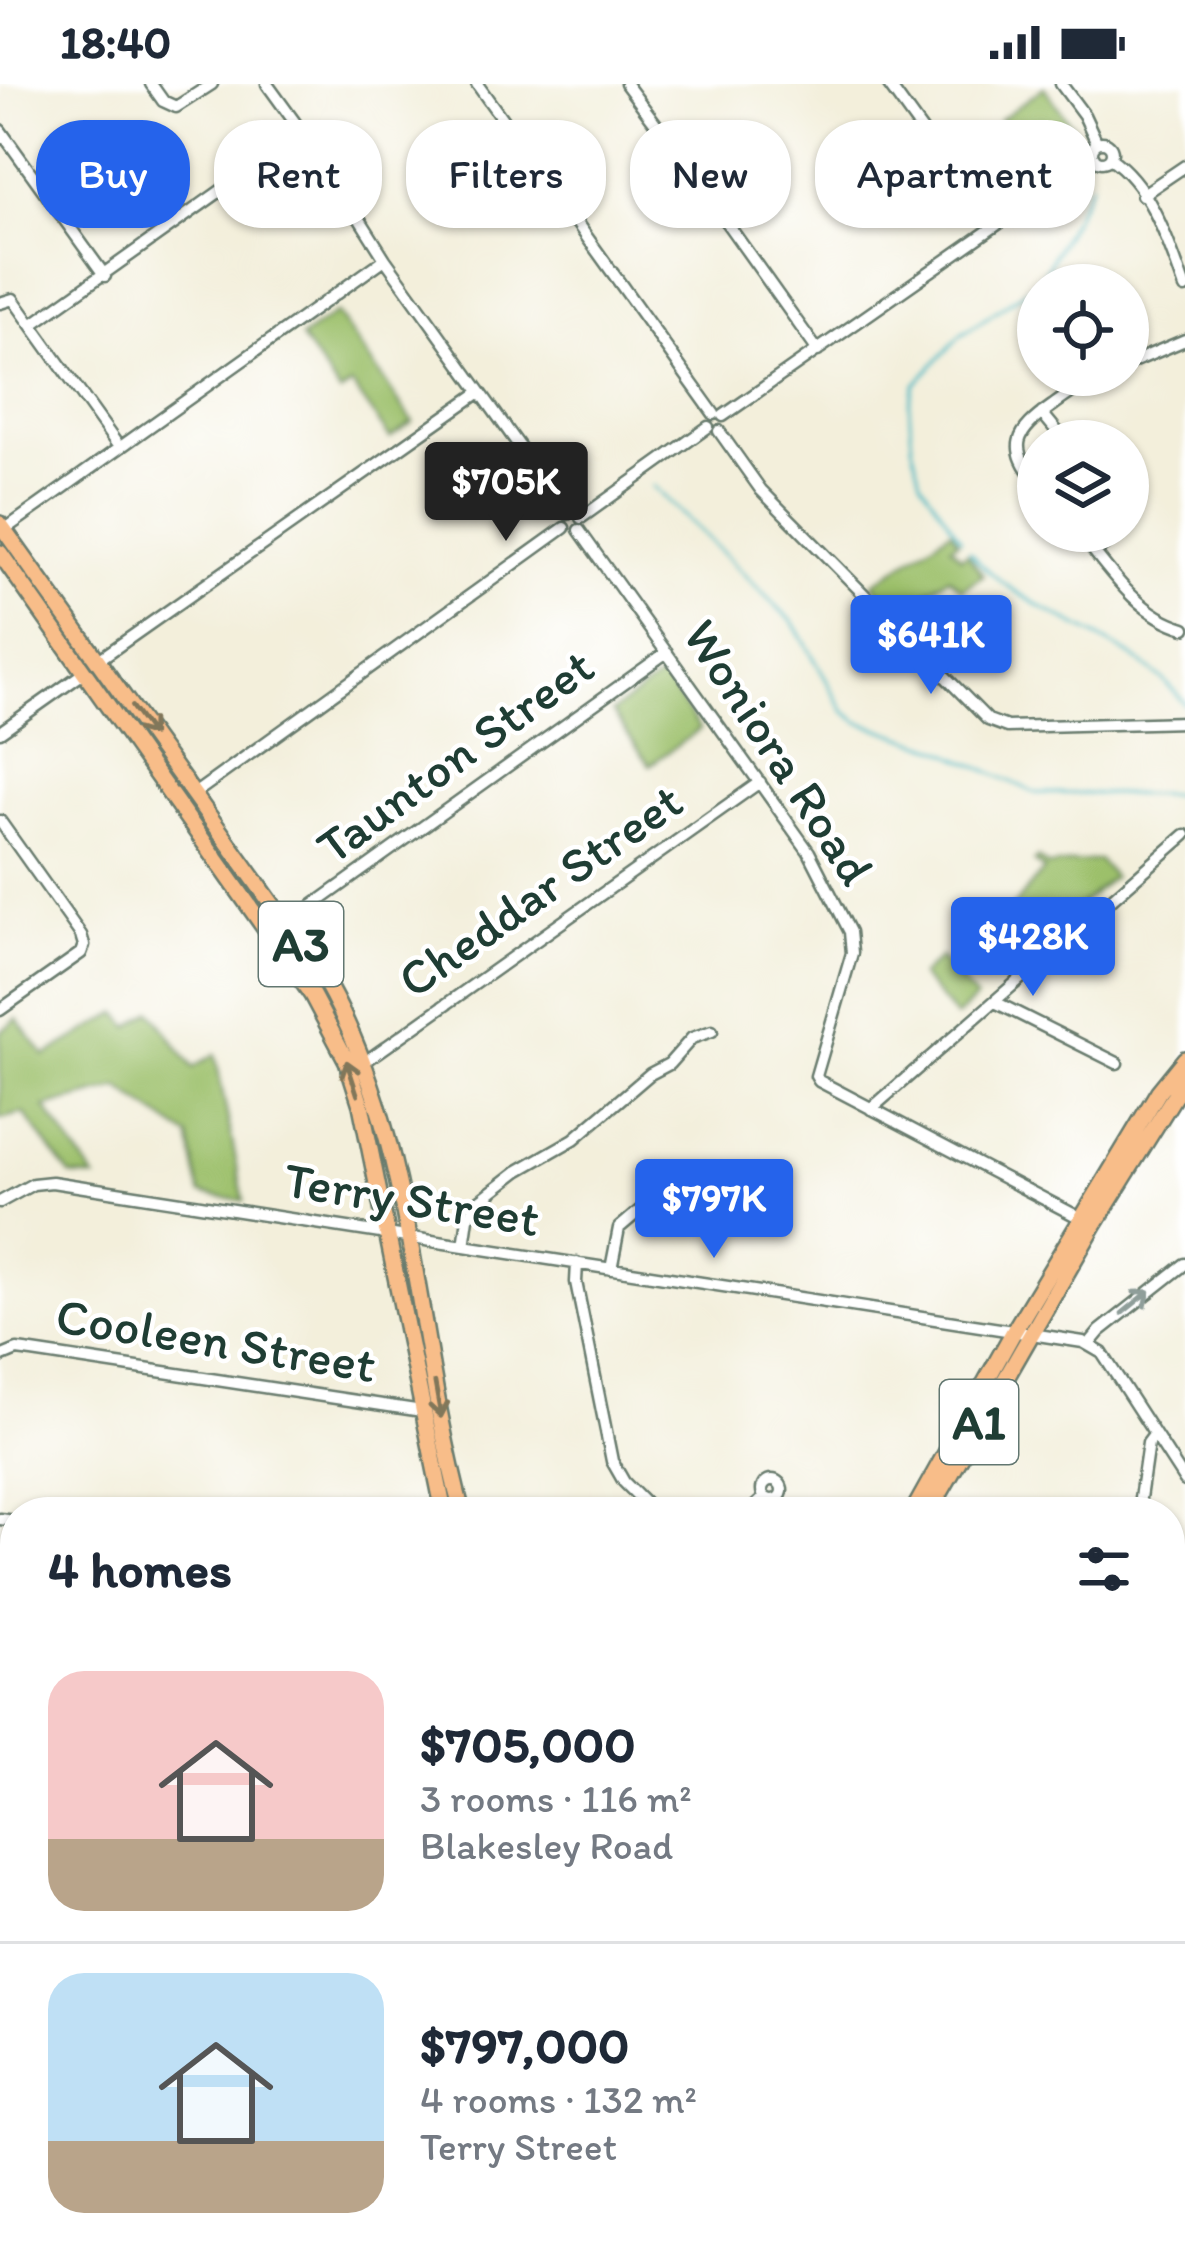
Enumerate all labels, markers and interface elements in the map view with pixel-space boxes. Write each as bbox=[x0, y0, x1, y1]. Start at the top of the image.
text: 18:40 bbox=[60, 15, 171, 69]
chip: Buy bbox=[36, 120, 190, 228]
chip: Rent bbox=[214, 120, 382, 228]
chip: Filters bbox=[406, 120, 606, 228]
chip: New bbox=[630, 120, 791, 228]
chip: Apartment bbox=[815, 120, 1095, 228]
map controls bbox=[1017, 264, 1149, 552]
button: locate bbox=[1017, 264, 1149, 396]
button: layers bbox=[1017, 420, 1149, 552]
pin: $705K bbox=[422, 442, 590, 544]
text: $705K bbox=[452, 457, 560, 504]
pin: $641K bbox=[847, 595, 1015, 697]
street label: Woniora Road bbox=[671, 608, 887, 896]
text: $641K bbox=[878, 610, 984, 657]
street label: Taunton Street bbox=[305, 635, 605, 877]
one-way arrow bbox=[129, 704, 155, 737]
street label: Cheddar Street bbox=[386, 770, 694, 1010]
pin: $428K bbox=[949, 897, 1117, 999]
road number: A3 bbox=[259, 902, 343, 986]
text: $428K bbox=[978, 912, 1088, 959]
one-way arrow bbox=[340, 1060, 361, 1097]
street label: Terry Street bbox=[280, 1149, 544, 1249]
pin: $797K bbox=[630, 1159, 798, 1261]
text: $797K bbox=[662, 1174, 766, 1221]
street label: Cooleen Street bbox=[52, 1285, 380, 1395]
one-way arrow bbox=[1120, 1289, 1151, 1316]
one-way arrow bbox=[427, 1380, 450, 1419]
road number: A1 bbox=[940, 1380, 1018, 1464]
icon: filters bbox=[1071, 1536, 1137, 1602]
text: 4 homes bbox=[48, 1539, 232, 1600]
text: $705,000 bbox=[420, 1714, 636, 1775]
icon: home bbox=[144, 1719, 288, 1863]
text: 3 rooms · 116 m² bbox=[420, 1775, 692, 1822]
text: Blakesley Road bbox=[420, 1822, 673, 1869]
text: $797,000 bbox=[420, 2015, 629, 2076]
icon: home bbox=[144, 2021, 288, 2165]
text: 4 rooms · 132 m² bbox=[420, 2076, 697, 2123]
text: Terry Street bbox=[420, 2123, 617, 2170]

